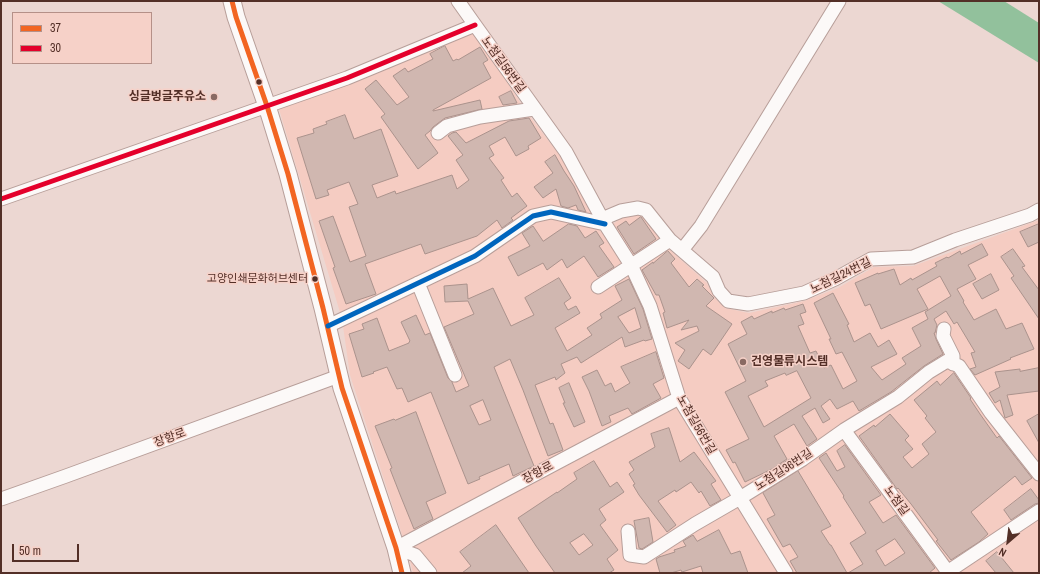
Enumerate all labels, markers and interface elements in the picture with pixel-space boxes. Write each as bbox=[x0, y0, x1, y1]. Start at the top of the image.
legend bbox=[12, 12, 152, 64]
text: 37 bbox=[50, 20, 61, 36]
street label: 노첨길56번길 bbox=[478, 34, 528, 96]
text: 30 bbox=[50, 40, 61, 56]
unlabelled marker bbox=[254, 77, 264, 87]
place label: 싱글벙글주유소 bbox=[129, 90, 206, 104]
marker: 싱글벙글주유소 bbox=[209, 92, 219, 102]
street label: 노첨길24번길 bbox=[808, 255, 874, 297]
place label: 고양인쇄문화허브센터 bbox=[207, 272, 308, 286]
marker: 고양인쇄문화허브센터 bbox=[310, 274, 320, 284]
place label: 건영물류시스템 bbox=[751, 355, 828, 369]
marker: 건영물류시스템 bbox=[738, 357, 748, 367]
street label: 노첨길56번길 bbox=[673, 393, 719, 457]
street label: 장항로 bbox=[152, 426, 188, 450]
street label: 노첨길36번길 bbox=[752, 446, 816, 494]
street label: 장항로 bbox=[520, 459, 556, 487]
street label: 노첨길 bbox=[880, 483, 912, 519]
north arrow bbox=[988, 522, 1028, 562]
scale bar bbox=[14, 536, 81, 562]
text: 50 m bbox=[19, 543, 41, 559]
text: N bbox=[996, 545, 1009, 560]

